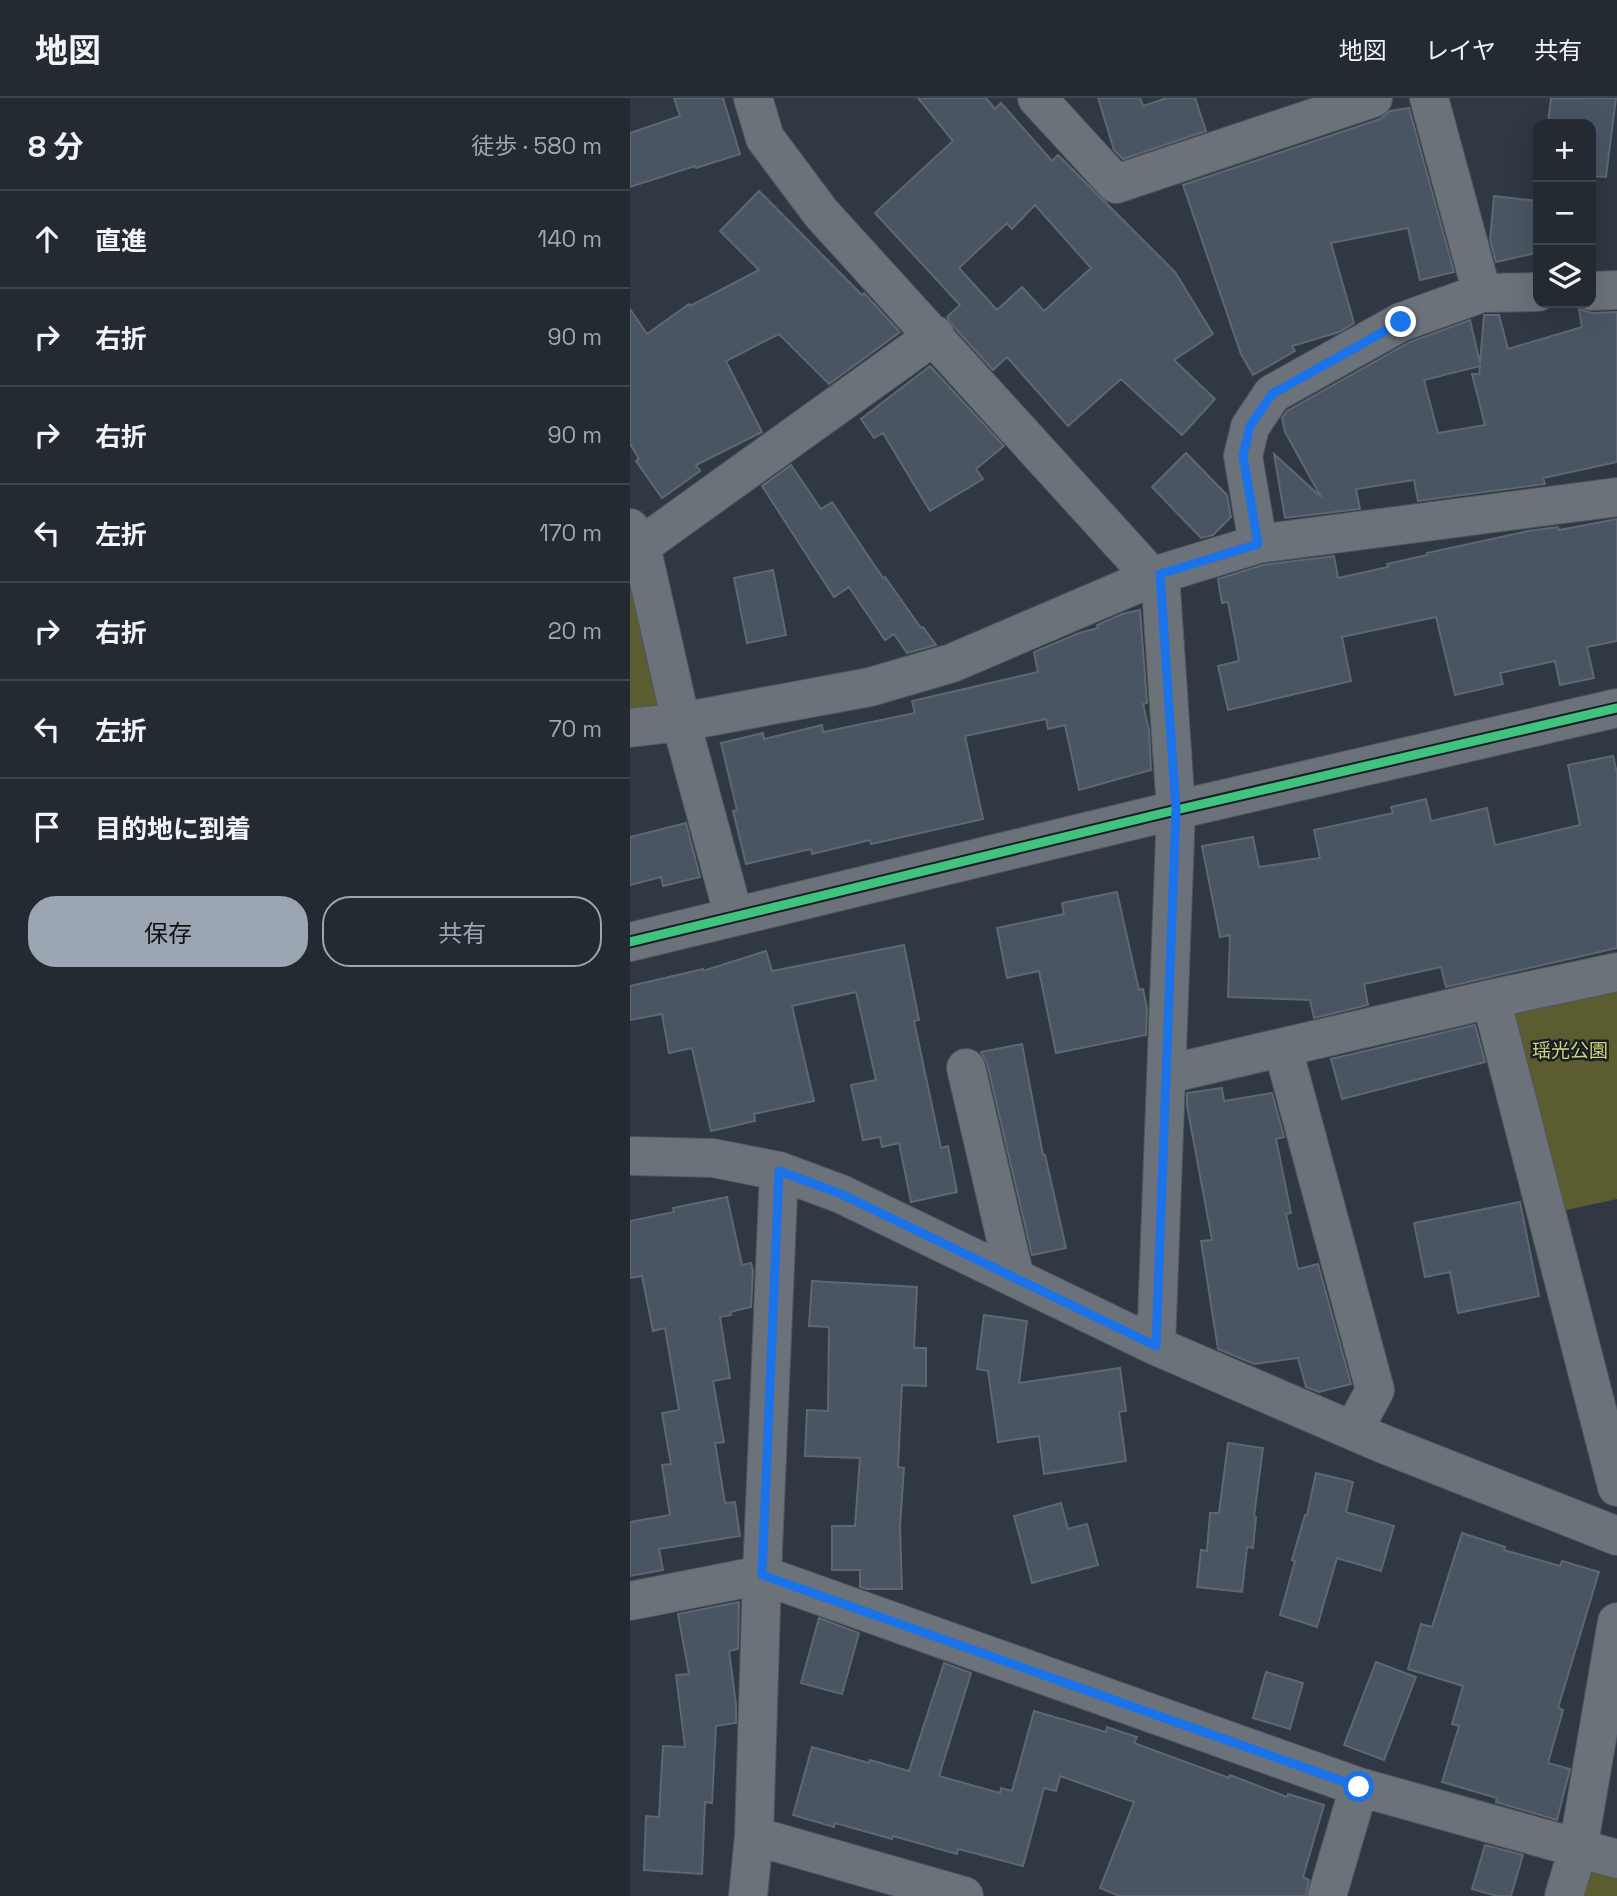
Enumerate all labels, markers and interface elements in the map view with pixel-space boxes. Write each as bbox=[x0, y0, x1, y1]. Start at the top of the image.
text: 地図 bbox=[35, 30, 101, 72]
text: 地図 bbox=[1339, 35, 1387, 66]
text: レイヤ bbox=[1425, 35, 1496, 66]
text: 共有 bbox=[1534, 35, 1582, 66]
map controls bbox=[1533, 119, 1596, 308]
button: + bbox=[1533, 119, 1596, 182]
text: 8 分 bbox=[28, 127, 84, 166]
text: 徒歩 · 580 m bbox=[471, 131, 602, 161]
button: − bbox=[1533, 182, 1596, 245]
icon: ahead bbox=[28, 220, 66, 258]
text: 直進 bbox=[95, 224, 147, 258]
text: 140 m bbox=[538, 224, 602, 254]
button: layers bbox=[1533, 245, 1596, 308]
route end bbox=[1385, 306, 1416, 337]
icon: right bbox=[28, 318, 66, 356]
text: 右折 bbox=[95, 322, 147, 356]
text: 90 m bbox=[547, 322, 602, 352]
icon: right bbox=[28, 416, 66, 454]
text: 右折 bbox=[95, 420, 147, 454]
text: 90 m bbox=[547, 420, 602, 450]
icon: left bbox=[28, 514, 66, 552]
text: 左折 bbox=[95, 518, 147, 552]
text: 170 m bbox=[539, 518, 602, 548]
icon: right bbox=[28, 612, 66, 650]
text: 右折 bbox=[95, 616, 147, 650]
text: 20 m bbox=[548, 616, 602, 646]
icon: left bbox=[28, 710, 66, 748]
text: 左折 bbox=[95, 714, 147, 748]
text: 70 m bbox=[549, 714, 602, 744]
icon: arrive bbox=[28, 808, 66, 846]
text: 目的地に到着 bbox=[95, 812, 251, 846]
button: 保存 bbox=[28, 896, 308, 967]
button: 共有 bbox=[322, 896, 602, 967]
park label: 瑶光公園 bbox=[1532, 1038, 1608, 1063]
route start bbox=[1343, 1771, 1374, 1802]

